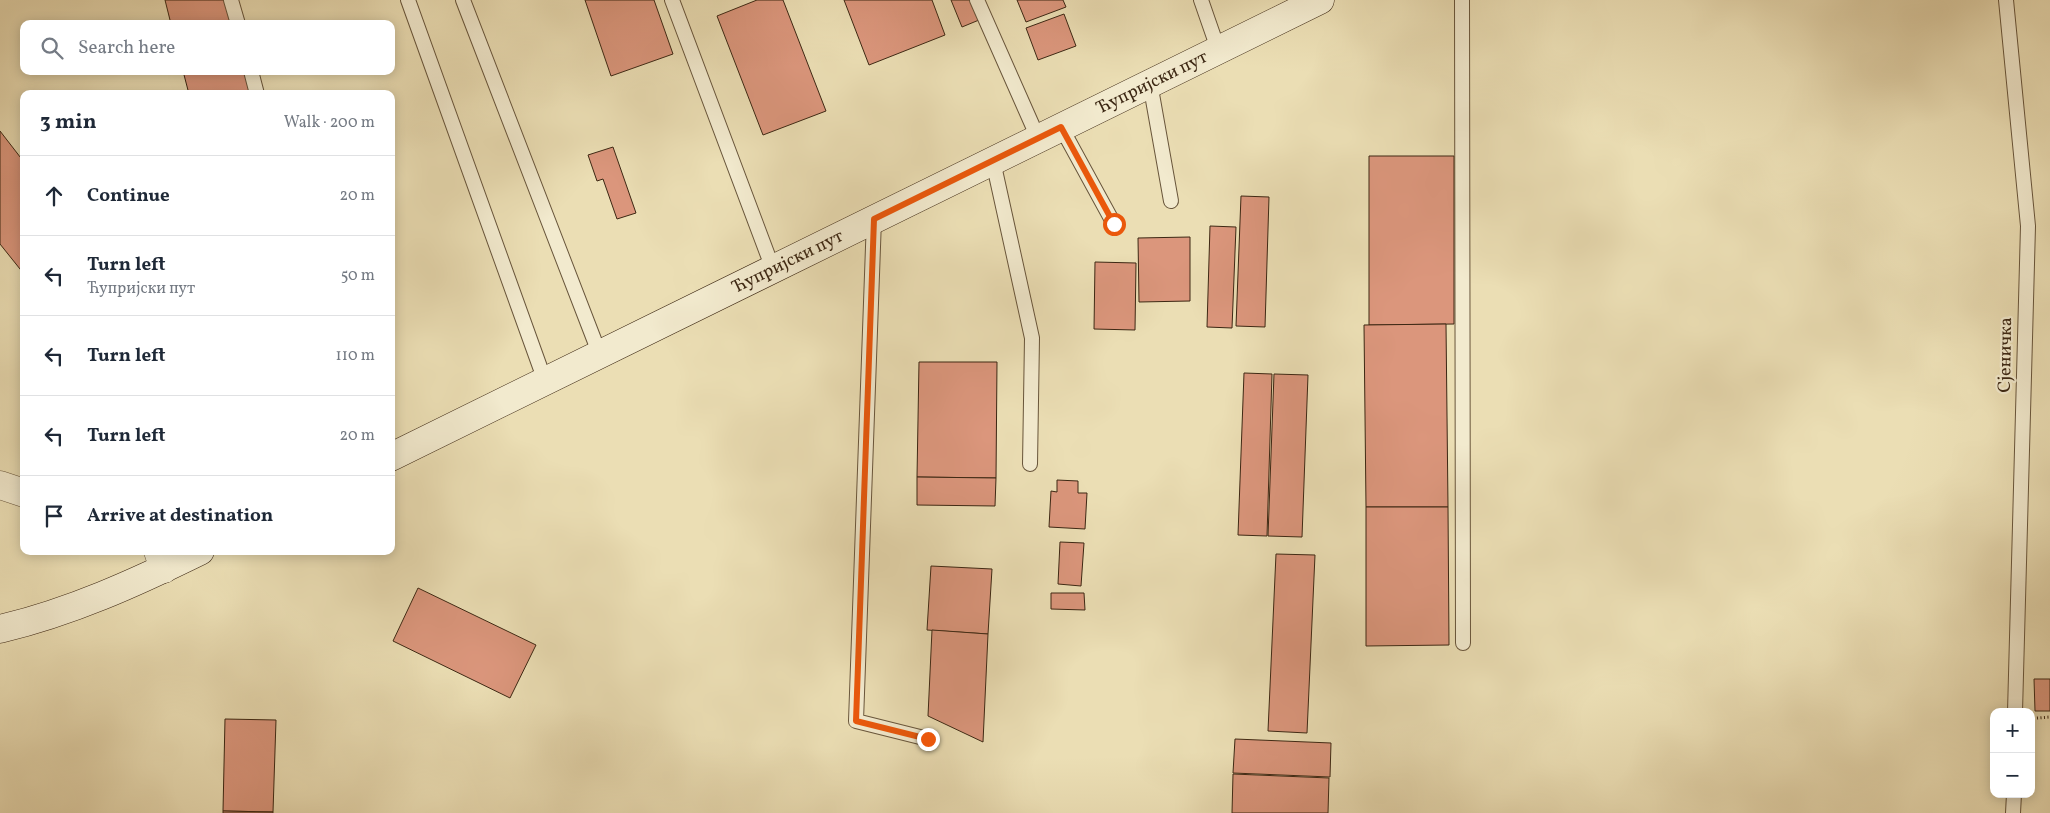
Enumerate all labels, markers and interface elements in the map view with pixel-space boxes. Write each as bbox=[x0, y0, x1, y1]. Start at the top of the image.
search box bbox=[20, 20, 395, 75]
icon: search bbox=[38, 34, 66, 62]
text: Search here bbox=[78, 35, 175, 61]
street label: Ћупријски пут bbox=[1092, 45, 1212, 121]
text: 3 min bbox=[40, 108, 96, 137]
text: Walk · 200 m bbox=[284, 112, 375, 134]
icon: ahead bbox=[40, 182, 68, 210]
text: Continue bbox=[87, 183, 170, 209]
text: 20 m bbox=[340, 185, 375, 207]
route start bbox=[1103, 213, 1126, 236]
street label: Ћупријски пут bbox=[728, 224, 848, 300]
text: Turn left bbox=[87, 252, 166, 278]
icon: left bbox=[40, 262, 68, 290]
text: 50 m bbox=[341, 265, 375, 287]
text: Ћупријски пут bbox=[87, 278, 195, 300]
street label: Сјеничка bbox=[1993, 317, 2019, 393]
icon: left bbox=[40, 342, 68, 370]
text: Turn left bbox=[87, 343, 166, 369]
text: 110 m bbox=[336, 345, 375, 367]
icon: left bbox=[40, 422, 68, 450]
text: Turn left bbox=[87, 423, 166, 449]
text: 20 m bbox=[340, 425, 375, 447]
icon: arrive bbox=[40, 502, 68, 530]
text: Arrive at destination bbox=[87, 503, 273, 529]
map controls bbox=[1990, 708, 2035, 798]
button: + bbox=[1990, 708, 2035, 753]
route end bbox=[917, 728, 940, 751]
button: − bbox=[1990, 753, 2035, 798]

